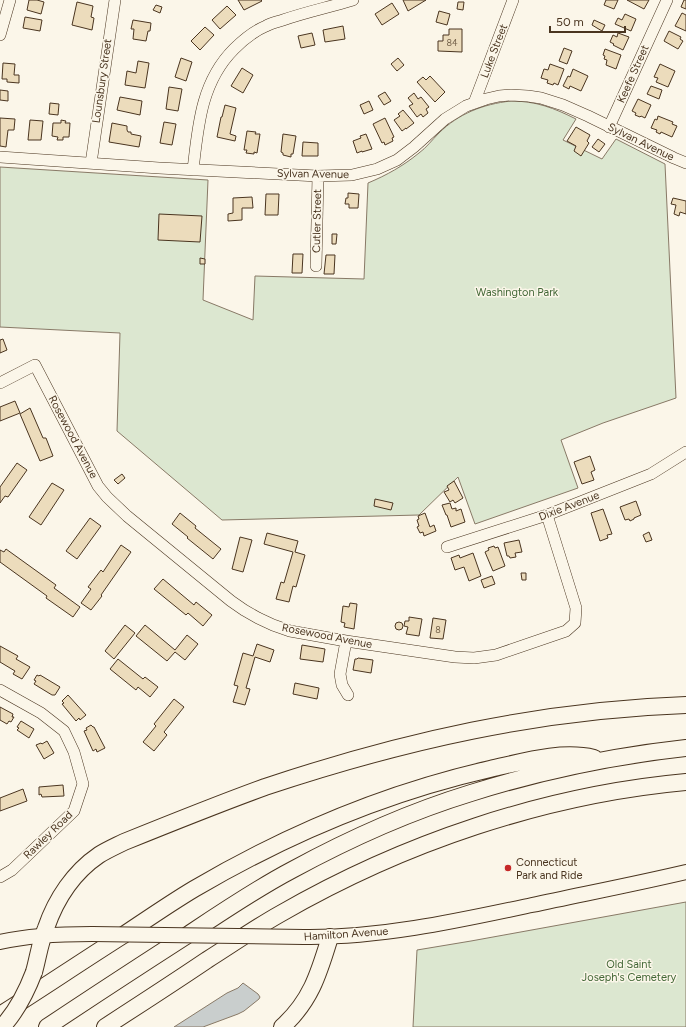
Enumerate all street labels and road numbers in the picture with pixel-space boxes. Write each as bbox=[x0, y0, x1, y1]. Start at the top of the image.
street label: Luke Street bbox=[478, 22, 510, 80]
street label: Lounsbury Street bbox=[90, 38, 114, 124]
street label: Keefe Street bbox=[614, 43, 652, 105]
street label: Sylvan Avenue bbox=[606, 120, 676, 164]
street label: Sylvan Avenue bbox=[277, 167, 349, 181]
street label: Cutler Street bbox=[310, 189, 324, 253]
street label: Rosewood Avenue bbox=[46, 393, 100, 481]
street label: Dixie Avenue bbox=[537, 488, 601, 524]
street label: Rosewood Avenue bbox=[281, 621, 373, 651]
street label: Rawley Road bbox=[21, 808, 75, 862]
street label: Hamilton Avenue bbox=[303, 925, 389, 943]

